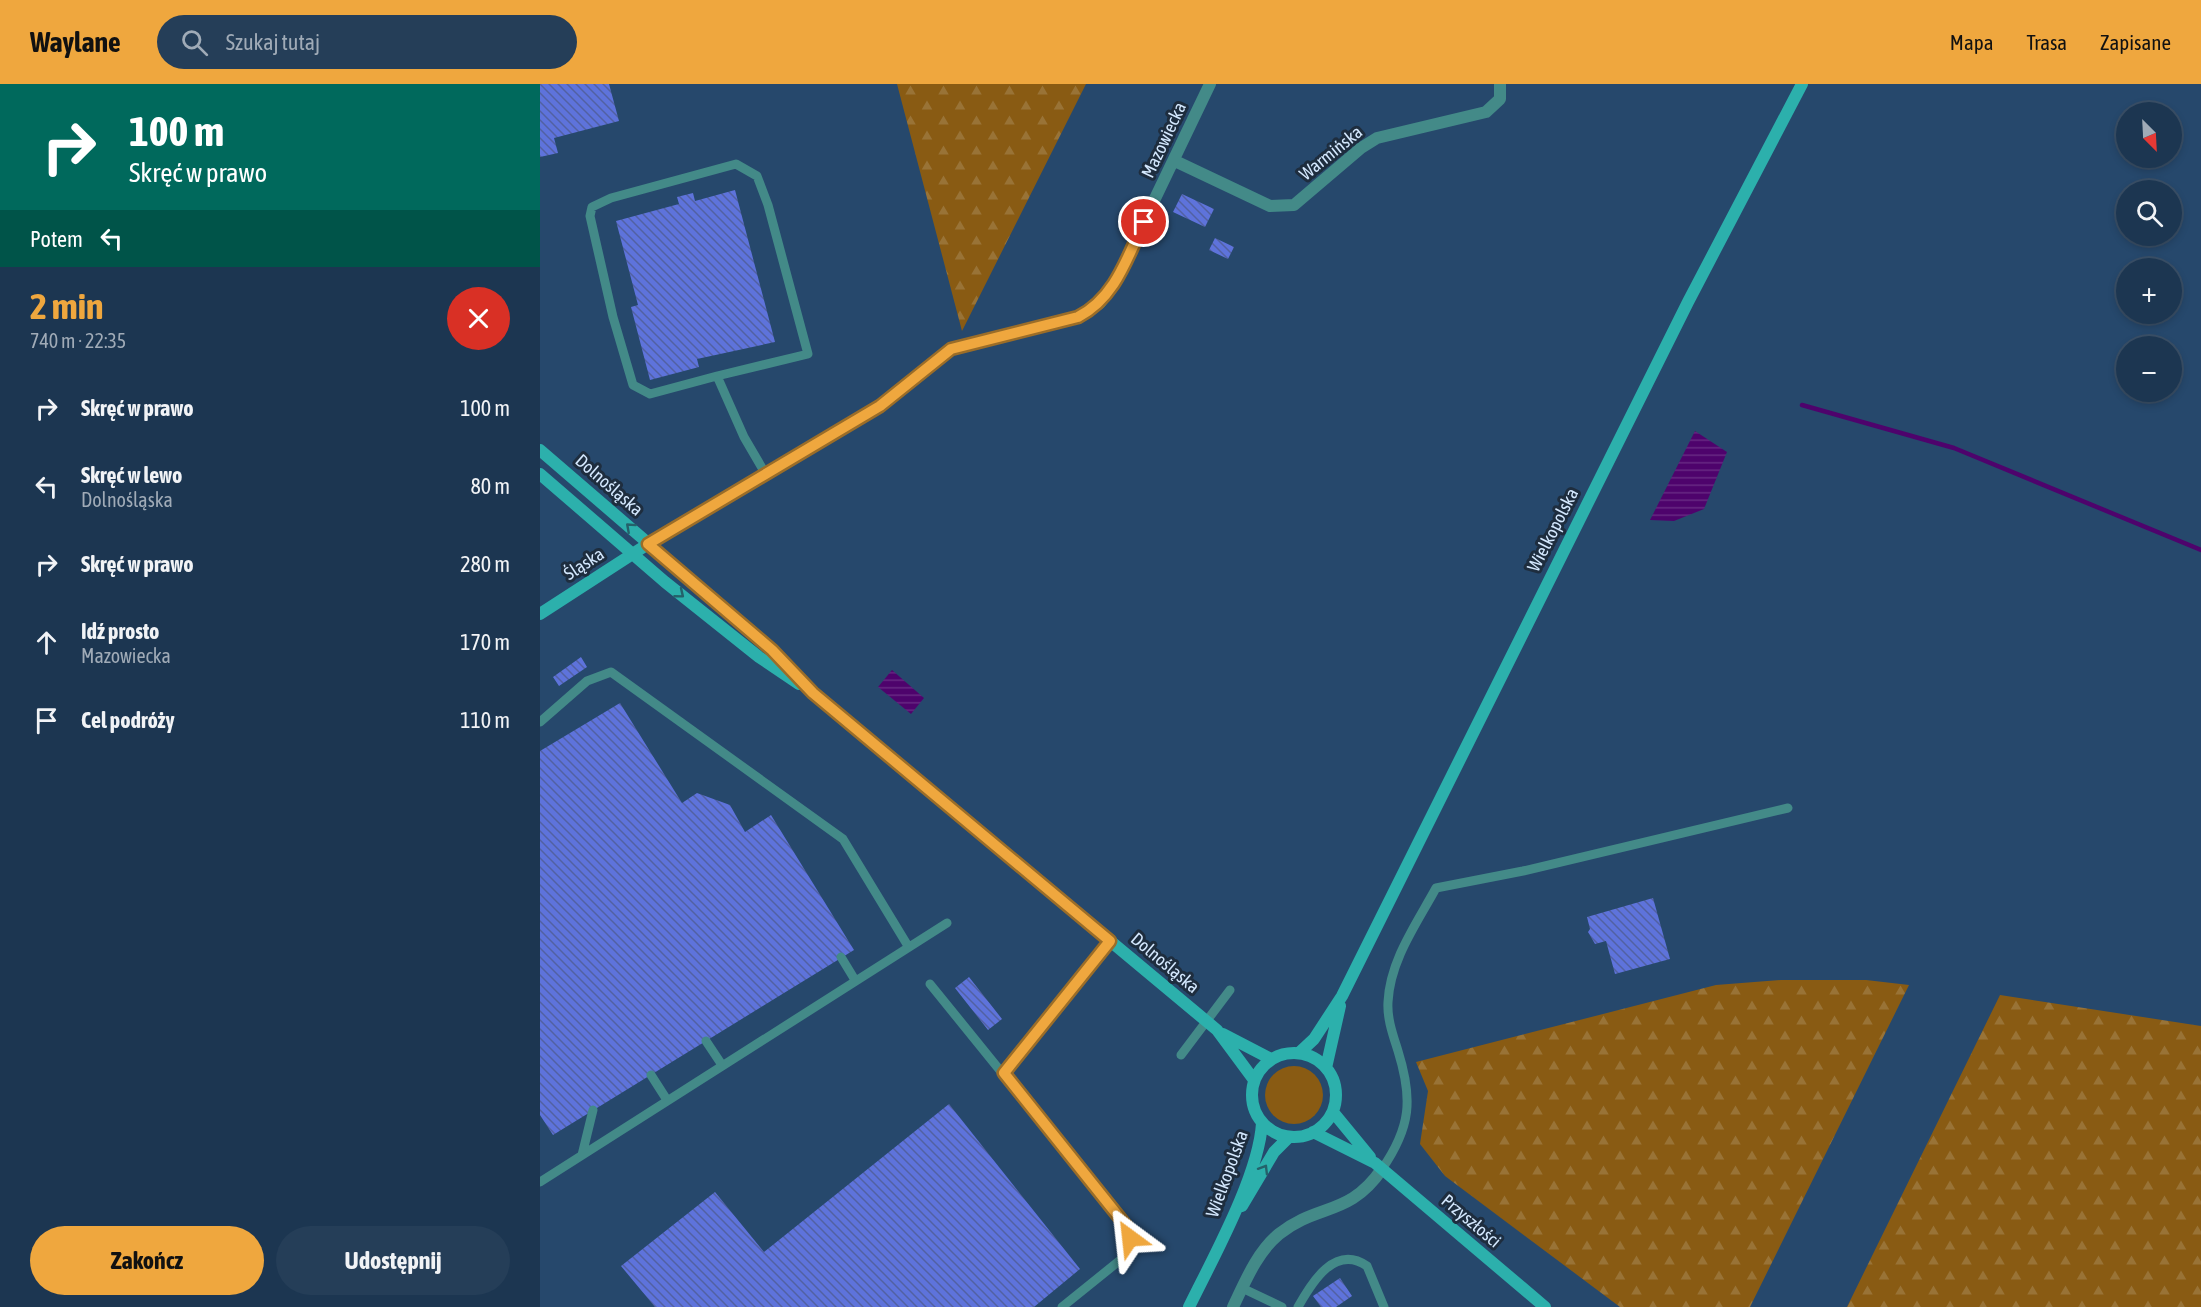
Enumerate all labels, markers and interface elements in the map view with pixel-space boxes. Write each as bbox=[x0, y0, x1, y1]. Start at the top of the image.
search box bbox=[157, 15, 577, 69]
text: Waylane bbox=[30, 26, 121, 58]
icon: search bbox=[178, 26, 211, 59]
text: Szukaj tutaj bbox=[226, 29, 320, 55]
text: Mapa bbox=[1950, 30, 1993, 54]
text: Trasa bbox=[2026, 30, 2067, 54]
text: Zapisane bbox=[2100, 30, 2171, 54]
street label: Mazowiecka bbox=[1137, 99, 1190, 181]
north arrow bbox=[2116, 102, 2182, 168]
map controls bbox=[2116, 102, 2182, 402]
text: 100 m bbox=[129, 107, 224, 155]
icon: right bbox=[30, 108, 108, 186]
street label: Warmińska bbox=[1295, 121, 1366, 184]
text: Skręć w prawo bbox=[129, 157, 267, 188]
button: search bbox=[2116, 180, 2182, 246]
pin bbox=[1118, 196, 1169, 247]
icon: arrive bbox=[1127, 205, 1160, 238]
icon: left bbox=[95, 222, 128, 255]
text: Potem bbox=[30, 226, 83, 252]
button: + bbox=[2116, 258, 2182, 324]
text: 2 min bbox=[30, 285, 104, 327]
button: close bbox=[447, 287, 510, 350]
text: 740 m · 22:35 bbox=[30, 329, 126, 352]
button: − bbox=[2116, 336, 2182, 402]
icon: right bbox=[30, 392, 63, 425]
text: Skręć w prawo bbox=[81, 395, 194, 421]
text: 100 m bbox=[460, 395, 510, 421]
street label: Dolnośląska bbox=[571, 450, 647, 520]
text: Skręć w lewo bbox=[81, 462, 182, 488]
icon: left bbox=[30, 470, 63, 503]
text: 80 m bbox=[470, 473, 510, 499]
street label: Wielkopolska bbox=[1523, 485, 1582, 575]
text: Dolnośląska bbox=[81, 488, 173, 511]
one-way arrow bbox=[626, 523, 636, 534]
street label: Śląska bbox=[560, 543, 608, 584]
icon: right bbox=[30, 548, 63, 581]
text: Skręć w prawo bbox=[81, 551, 194, 577]
text: 280 m bbox=[460, 551, 510, 577]
one-way arrow bbox=[673, 586, 684, 597]
text: Idź prosto bbox=[81, 618, 159, 644]
icon: ahead bbox=[30, 626, 63, 659]
text: 170 m bbox=[460, 629, 510, 655]
text: Mazowiecka bbox=[81, 644, 171, 667]
icon: arrive bbox=[30, 704, 63, 737]
text: Cel podróży bbox=[81, 707, 175, 733]
text: 110 m bbox=[460, 707, 510, 733]
street label: Dolnośląska bbox=[1127, 928, 1204, 997]
street label: Wielkopolska bbox=[1201, 1128, 1252, 1220]
one-way arrow bbox=[1256, 1165, 1268, 1175]
street label: Przyszłości bbox=[1437, 1190, 1505, 1252]
position arrow bbox=[1098, 1206, 1162, 1270]
button: Zakończ bbox=[30, 1226, 264, 1295]
button: Udostępnij bbox=[276, 1226, 510, 1295]

